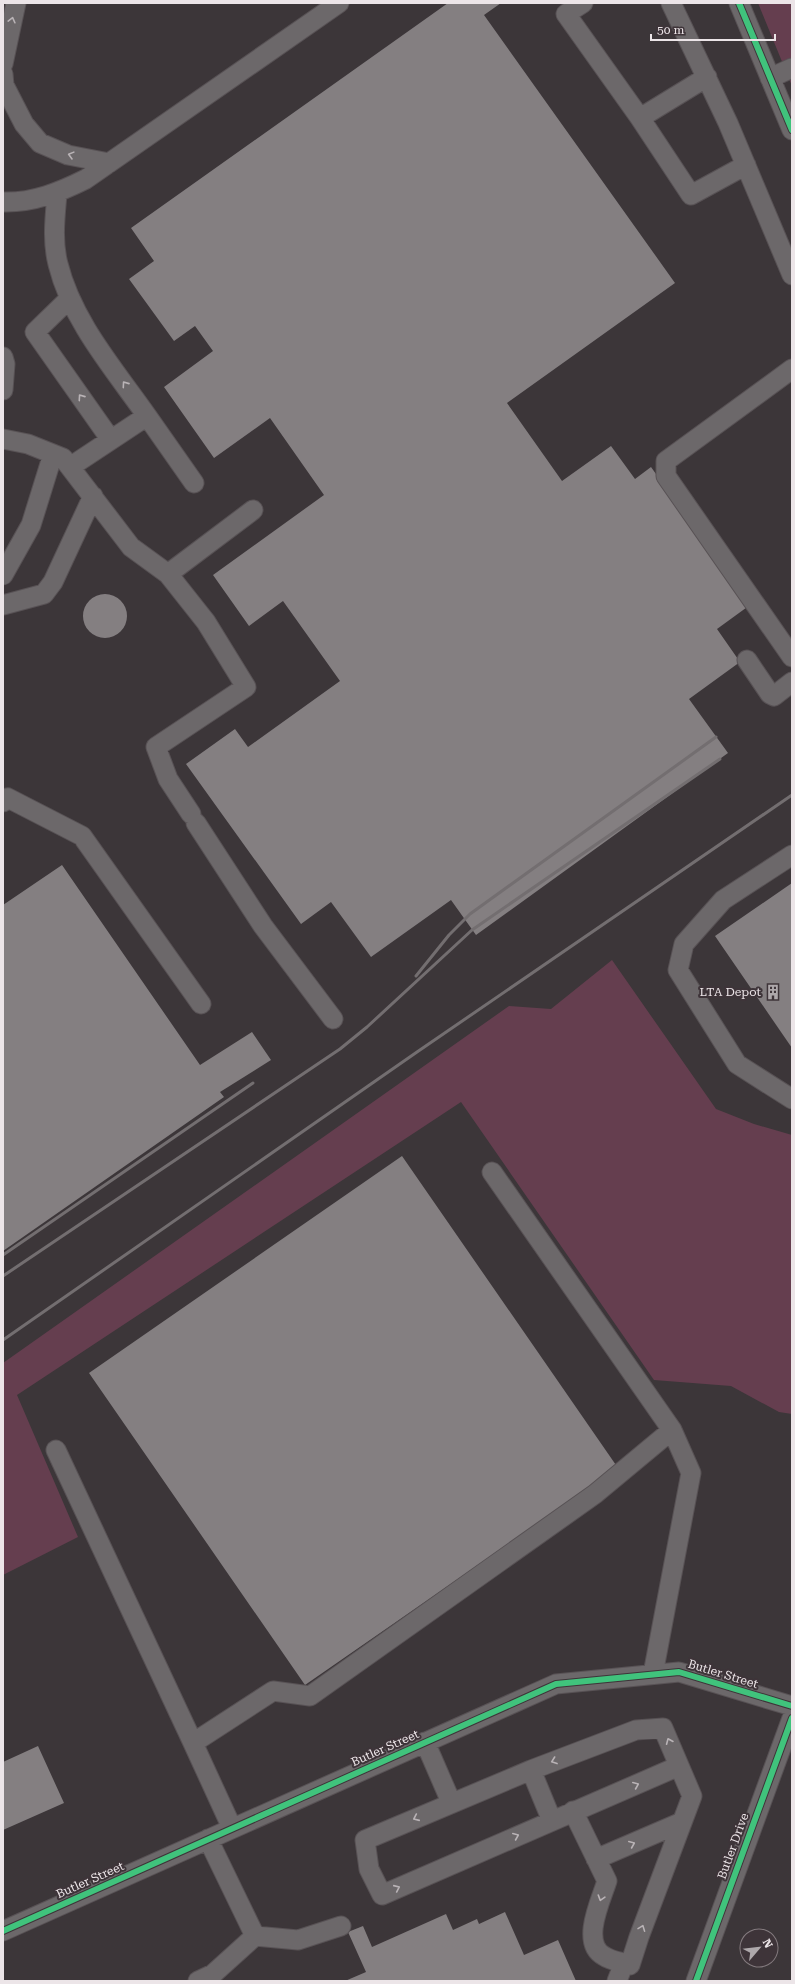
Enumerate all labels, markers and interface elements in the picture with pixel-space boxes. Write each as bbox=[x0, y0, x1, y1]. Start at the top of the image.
one-way arrow bbox=[8, 16, 16, 23]
scale bar bbox=[651, 16, 775, 42]
text: 50 m bbox=[657, 23, 684, 37]
one-way arrow bbox=[67, 152, 74, 160]
one-way arrow bbox=[122, 381, 130, 388]
one-way arrow bbox=[79, 394, 86, 401]
building icon: LTA Depot bbox=[764, 983, 782, 1001]
place label: LTA Depot bbox=[700, 985, 762, 999]
street label: Butler Street bbox=[686, 1657, 760, 1691]
street label: Butler Street bbox=[349, 1727, 421, 1769]
one-way arrow bbox=[666, 1738, 674, 1746]
one-way arrow bbox=[550, 1756, 557, 1765]
one-way arrow bbox=[632, 1781, 639, 1789]
street label: Butler Drive bbox=[715, 1811, 752, 1881]
one-way arrow bbox=[412, 1813, 420, 1821]
one-way arrow bbox=[512, 1833, 520, 1841]
one-way arrow bbox=[627, 1841, 635, 1849]
street label: Butler Street bbox=[54, 1859, 126, 1901]
one-way arrow bbox=[393, 1885, 400, 1893]
one-way arrow bbox=[597, 1894, 606, 1901]
one-way arrow bbox=[638, 1924, 646, 1931]
north arrow bbox=[739, 1928, 779, 1968]
text: N bbox=[760, 1937, 775, 1951]

